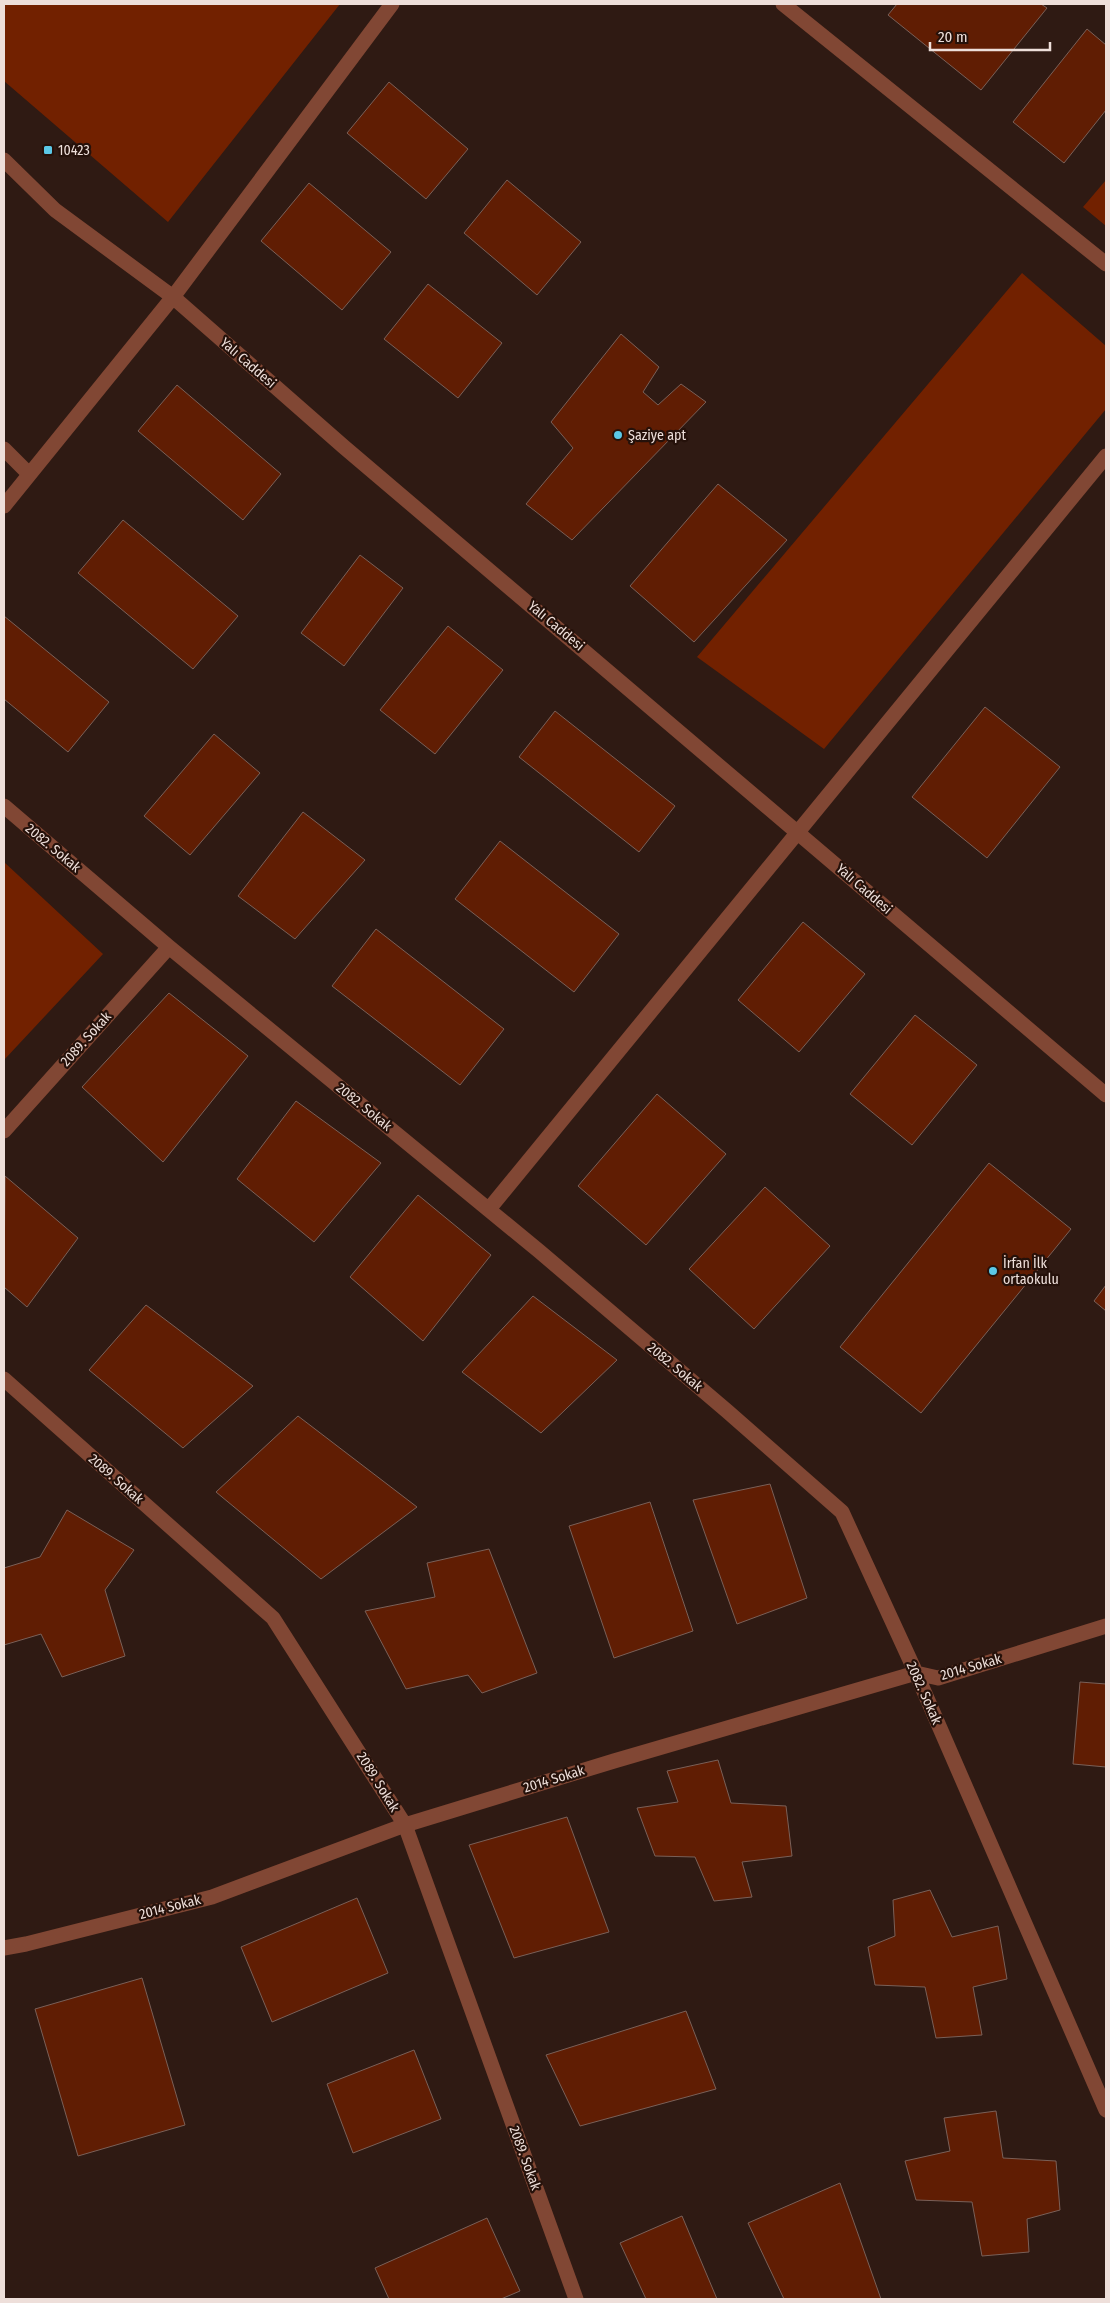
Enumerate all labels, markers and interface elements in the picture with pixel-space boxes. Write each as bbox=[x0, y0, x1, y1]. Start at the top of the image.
scale bar bbox=[930, 20, 1050, 52]
text: 20 m bbox=[938, 28, 968, 46]
place label: 10423 bbox=[58, 142, 90, 159]
marker: 10423 bbox=[42, 144, 54, 156]
street label: Yalı Caddesi bbox=[217, 334, 279, 392]
place label: Şaziye apt bbox=[628, 427, 687, 444]
marker: Şaziye apt bbox=[612, 429, 624, 441]
street label: Yalı Caddesi bbox=[524, 598, 588, 654]
street label: 2082. Sokak bbox=[22, 820, 84, 876]
street label: Yalı Caddesi bbox=[833, 860, 895, 918]
street label: 2089. Sokak bbox=[57, 1008, 115, 1070]
street label: 2082. Sokak bbox=[333, 1079, 396, 1135]
place label: İrfan İlk ortaokulu bbox=[1003, 1255, 1059, 1288]
marker: İrfan İlk ortaokulu bbox=[987, 1265, 999, 1277]
street label: 2082. Sokak bbox=[644, 1339, 706, 1395]
street label: 2089. Sokak bbox=[85, 1450, 147, 1508]
street label: 2014 Sokak bbox=[939, 1650, 1004, 1684]
street label: 2082. Sokak bbox=[903, 1659, 946, 1727]
street label: 2089. Sokak bbox=[353, 1749, 403, 1815]
street label: 2014 Sokak bbox=[522, 1762, 587, 1796]
street label: 2014 Sokak bbox=[138, 1891, 203, 1923]
street label: 2089. Sokak bbox=[505, 2123, 545, 2193]

